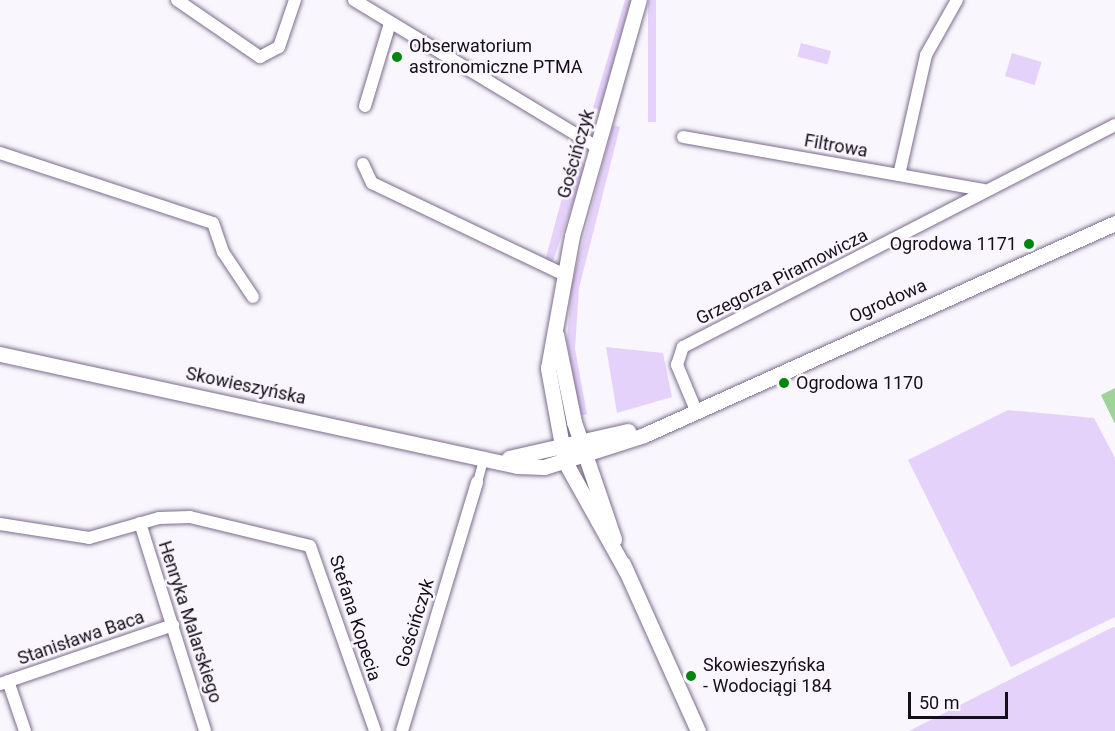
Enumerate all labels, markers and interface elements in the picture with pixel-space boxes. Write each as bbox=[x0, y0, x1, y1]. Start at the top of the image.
place label: Obserwatorium astronomiczne PTMA bbox=[409, 36, 583, 78]
marker: Obserwatorium astronomiczne PTMA bbox=[390, 50, 404, 64]
street label: Gościńczyk bbox=[553, 107, 599, 201]
street label: Filtrowa bbox=[803, 130, 869, 162]
street label: Grzegorza Piramowicza bbox=[693, 224, 871, 330]
place label: Ogrodowa 1171 bbox=[890, 233, 1017, 255]
marker: Ogrodowa 1171 bbox=[1022, 237, 1036, 251]
street label: Ogrodowa bbox=[846, 274, 930, 328]
street label: Skowieszyńska bbox=[184, 363, 308, 409]
place label: Ogrodowa 1170 bbox=[796, 372, 923, 394]
marker: Ogrodowa 1170 bbox=[777, 376, 791, 390]
street label: Henryka Malarskiego bbox=[154, 538, 226, 706]
street label: Stefana Kopecia bbox=[324, 552, 386, 684]
street label: Gościńczyk bbox=[391, 576, 439, 670]
street label: Stanisława Baca bbox=[15, 606, 147, 670]
place label: Skowieszyńska - Wodociągi 184 bbox=[703, 655, 832, 698]
marker: Skowieszyńska - Wodociągi 184 bbox=[684, 669, 698, 683]
scale bar bbox=[911, 680, 1012, 718]
text: 50 m bbox=[919, 692, 959, 713]

